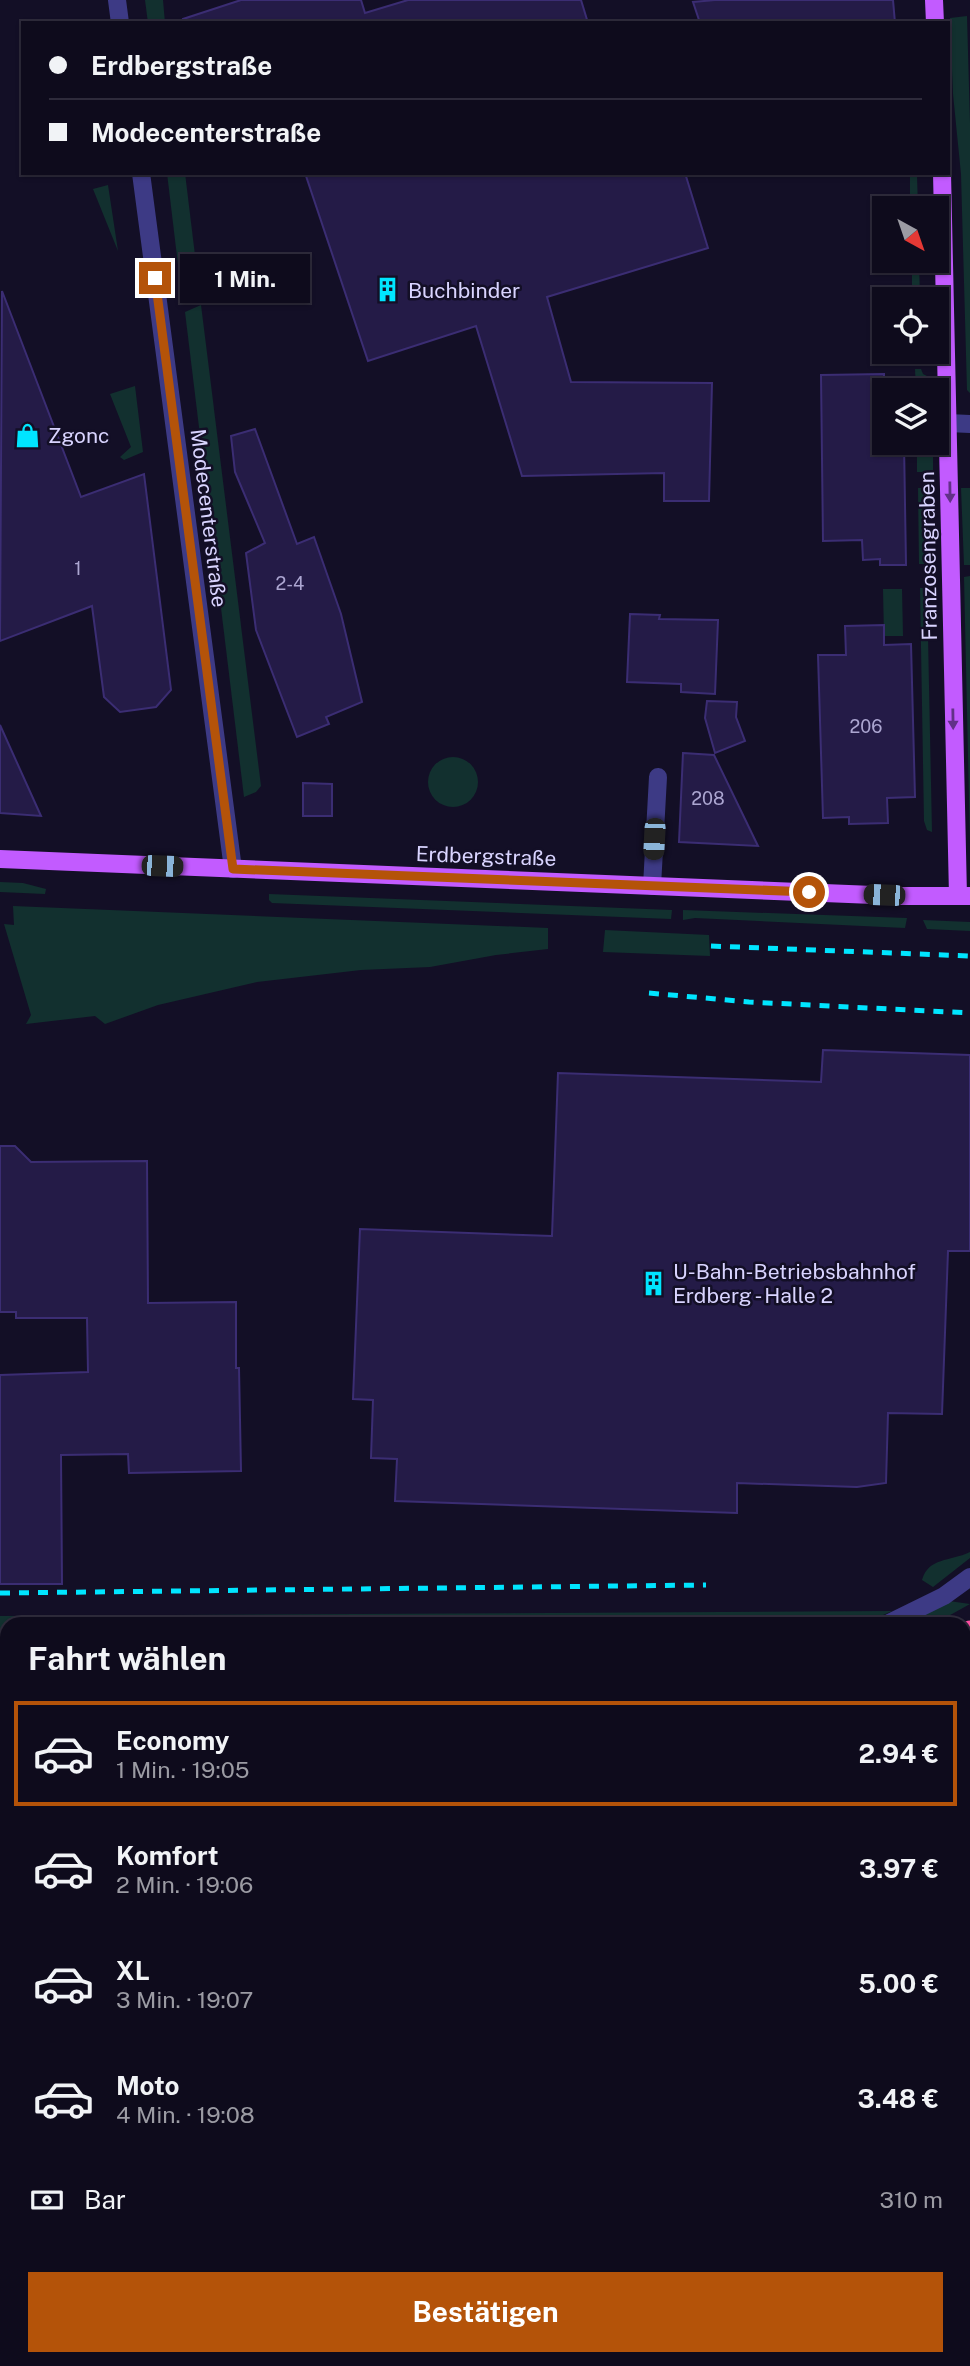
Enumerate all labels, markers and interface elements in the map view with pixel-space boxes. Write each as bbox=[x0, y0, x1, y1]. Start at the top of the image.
text: Erdbergstraße bbox=[91, 50, 272, 81]
text: Modecenterstraße bbox=[91, 117, 321, 148]
north arrow bbox=[872, 196, 948, 273]
map controls bbox=[872, 196, 949, 455]
callout: 1 Min. bbox=[180, 254, 309, 302]
route end bbox=[139, 262, 171, 294]
text: 1 Min. bbox=[214, 265, 276, 292]
building icon: Buchbinder bbox=[374, 276, 402, 304]
place label: Buchbinder bbox=[408, 278, 520, 303]
button: locate bbox=[872, 287, 949, 364]
button: layers bbox=[872, 378, 949, 455]
shop icon: Zgonc bbox=[14, 421, 42, 449]
place label: Zgonc bbox=[48, 423, 110, 448]
street label: Modecenterstraße bbox=[186, 427, 232, 609]
street label: Franzosengraben bbox=[914, 471, 942, 641]
one-way arrow bbox=[944, 481, 956, 503]
house number: 1 bbox=[74, 558, 82, 579]
house number: 2-4 bbox=[276, 573, 304, 594]
one-way arrow bbox=[948, 708, 959, 730]
house number: 206 bbox=[850, 716, 882, 737]
house number: 208 bbox=[691, 788, 725, 809]
car bbox=[643, 817, 666, 861]
street label: Erdbergstraße bbox=[415, 841, 557, 871]
car bbox=[141, 855, 184, 877]
route start bbox=[793, 876, 825, 908]
car bbox=[863, 884, 906, 906]
place label: U-Bahn-Betriebsbahnhof Erdberg - Halle 2 bbox=[673, 1259, 916, 1308]
building icon: U-Bahn-Betriebsbahnhof Erdberg - Halle 2 bbox=[639, 1269, 667, 1297]
text: Fahrt wählen bbox=[28, 1640, 227, 1677]
icon: car bbox=[32, 1722, 95, 1785]
text: Economy bbox=[116, 1725, 229, 1756]
text: 2.94 € bbox=[859, 1738, 939, 1769]
text: 1 Min. · 19:05 bbox=[116, 1756, 249, 1783]
icon: car bbox=[32, 1837, 95, 1900]
text: Komfort bbox=[116, 1840, 218, 1871]
text: 3.97 € bbox=[859, 1853, 939, 1884]
text: 2 Min. · 19:06 bbox=[116, 1871, 253, 1898]
icon: car bbox=[32, 1952, 95, 2015]
text: XL bbox=[116, 1955, 150, 1986]
text: 5.00 € bbox=[858, 1968, 939, 1999]
text: 3 Min. · 19:07 bbox=[116, 1986, 253, 2013]
icon: car bbox=[32, 2067, 95, 2130]
text: Moto bbox=[116, 2070, 179, 2101]
text: 3.48 € bbox=[857, 2083, 939, 2114]
text: 4 Min. · 19:08 bbox=[116, 2101, 255, 2128]
icon: cash bbox=[28, 2181, 66, 2219]
text: Bar bbox=[84, 2184, 126, 2215]
text: 310 m bbox=[880, 2186, 943, 2213]
button: Bestätigen bbox=[28, 2272, 943, 2352]

